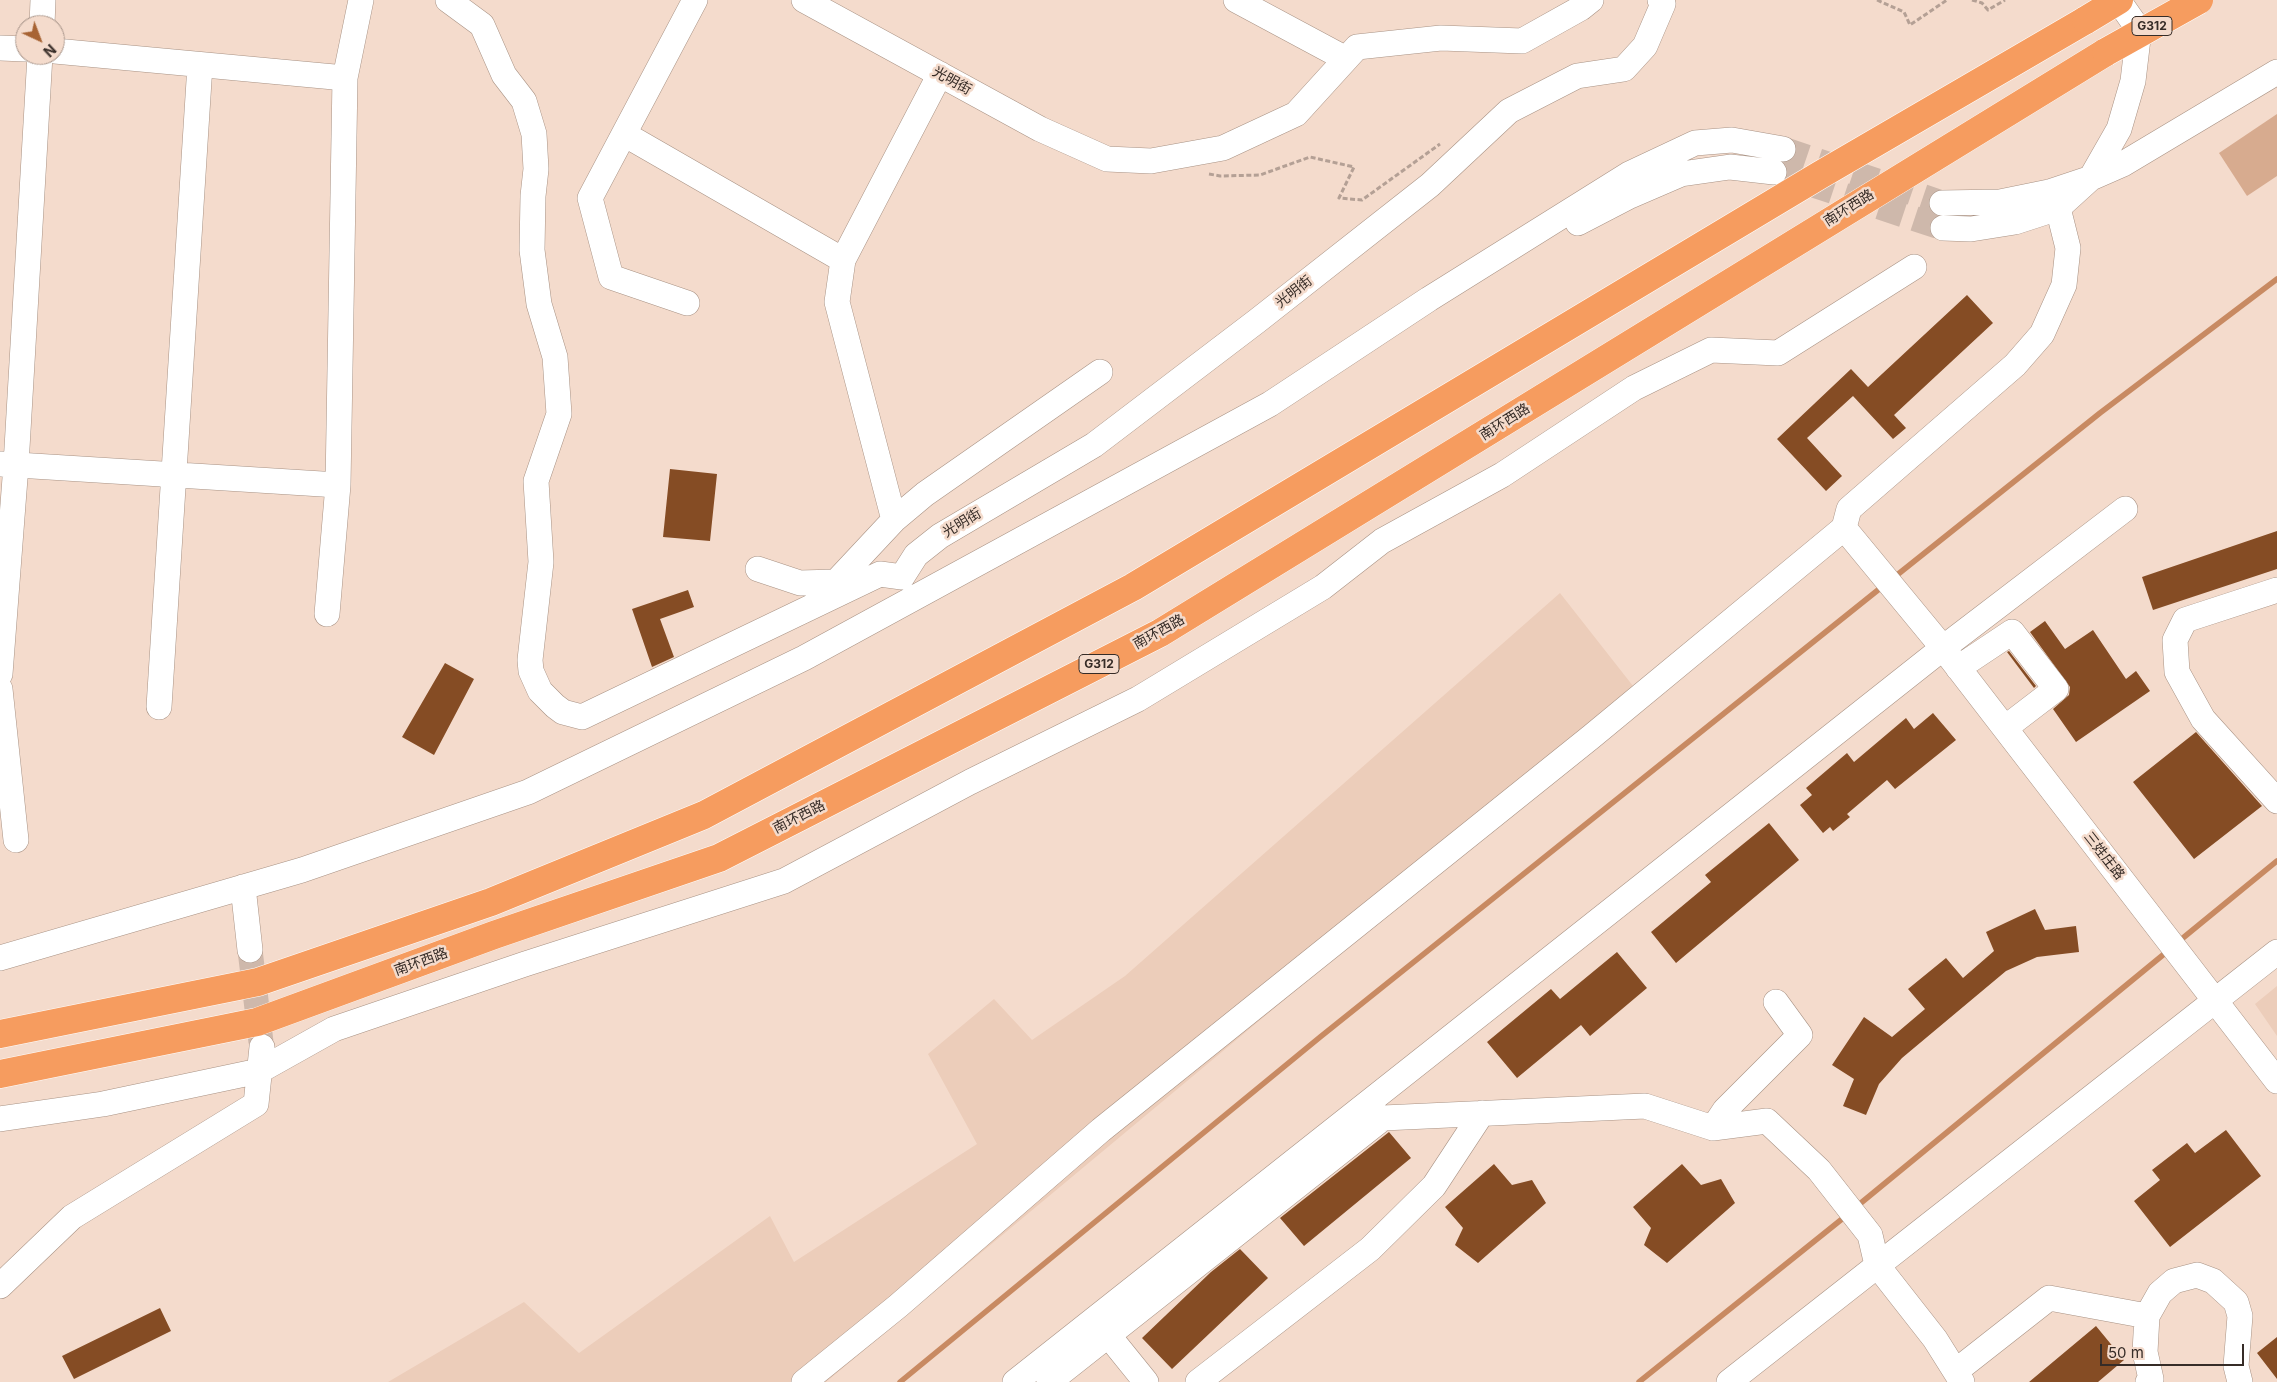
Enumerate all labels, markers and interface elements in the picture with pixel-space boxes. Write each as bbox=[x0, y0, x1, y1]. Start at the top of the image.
north arrow bbox=[15, 15, 65, 65]
road number: G312 bbox=[2132, 16, 2172, 36]
text: N bbox=[40, 41, 60, 60]
street label: 光明街 bbox=[930, 63, 974, 99]
street label: 南环西路 bbox=[1821, 186, 1877, 230]
street label: 光明街 bbox=[1272, 272, 1316, 312]
street label: 南环西路 bbox=[1477, 400, 1533, 444]
street label: 光明街 bbox=[940, 505, 984, 541]
street label: 南环西路 bbox=[1130, 611, 1188, 653]
road number: G312 bbox=[1079, 654, 1119, 674]
street label: 南环西路 bbox=[770, 797, 828, 837]
street label: 三姓庄路 bbox=[2080, 829, 2128, 883]
street label: 南环西路 bbox=[392, 945, 450, 979]
scale bar bbox=[2102, 1334, 2246, 1366]
text: 50 m bbox=[2108, 1343, 2144, 1362]

